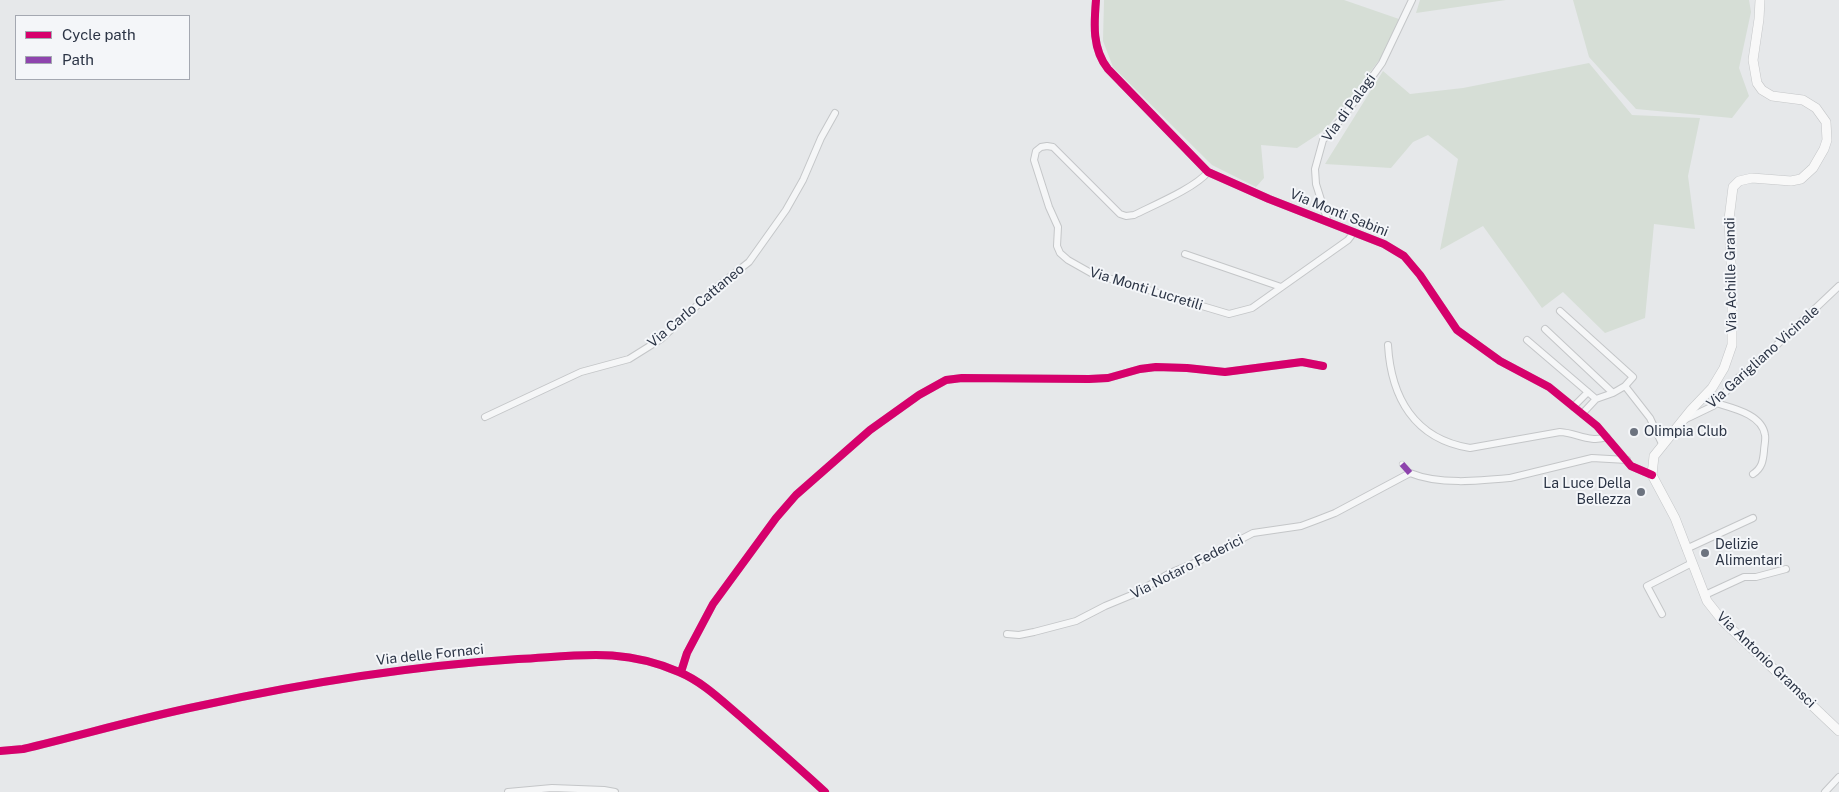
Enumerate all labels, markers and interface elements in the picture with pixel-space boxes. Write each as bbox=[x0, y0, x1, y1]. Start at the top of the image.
legend bbox=[15, 15, 190, 80]
text: Cycle path bbox=[62, 26, 136, 43]
text: Path bbox=[62, 51, 94, 68]
street label: Via di Palagi bbox=[1319, 71, 1379, 145]
street label: Via Monti Sabini bbox=[1287, 186, 1391, 240]
street label: Via Achille Grandi bbox=[1722, 217, 1740, 333]
street label: Via Carlo Cattaneo bbox=[644, 261, 748, 351]
street label: Via Monti Lucretili bbox=[1087, 264, 1205, 314]
street label: Via Garigliano Vicinale bbox=[1703, 302, 1823, 412]
place label: Olimpia Club bbox=[1644, 424, 1727, 440]
marker: Olimpia Club bbox=[1628, 426, 1640, 438]
place label: La Luce Della Bellezza bbox=[1543, 476, 1631, 508]
marker: La Luce Della Bellezza bbox=[1635, 486, 1647, 498]
street label: Via Notaro Federici bbox=[1128, 531, 1246, 603]
place label: Delizie Alimentari bbox=[1715, 537, 1783, 570]
marker: Delizie Alimentari bbox=[1699, 547, 1711, 559]
street label: Via Antonio Gramsci bbox=[1713, 608, 1819, 712]
street label: Via delle Fornaci bbox=[376, 641, 484, 669]

